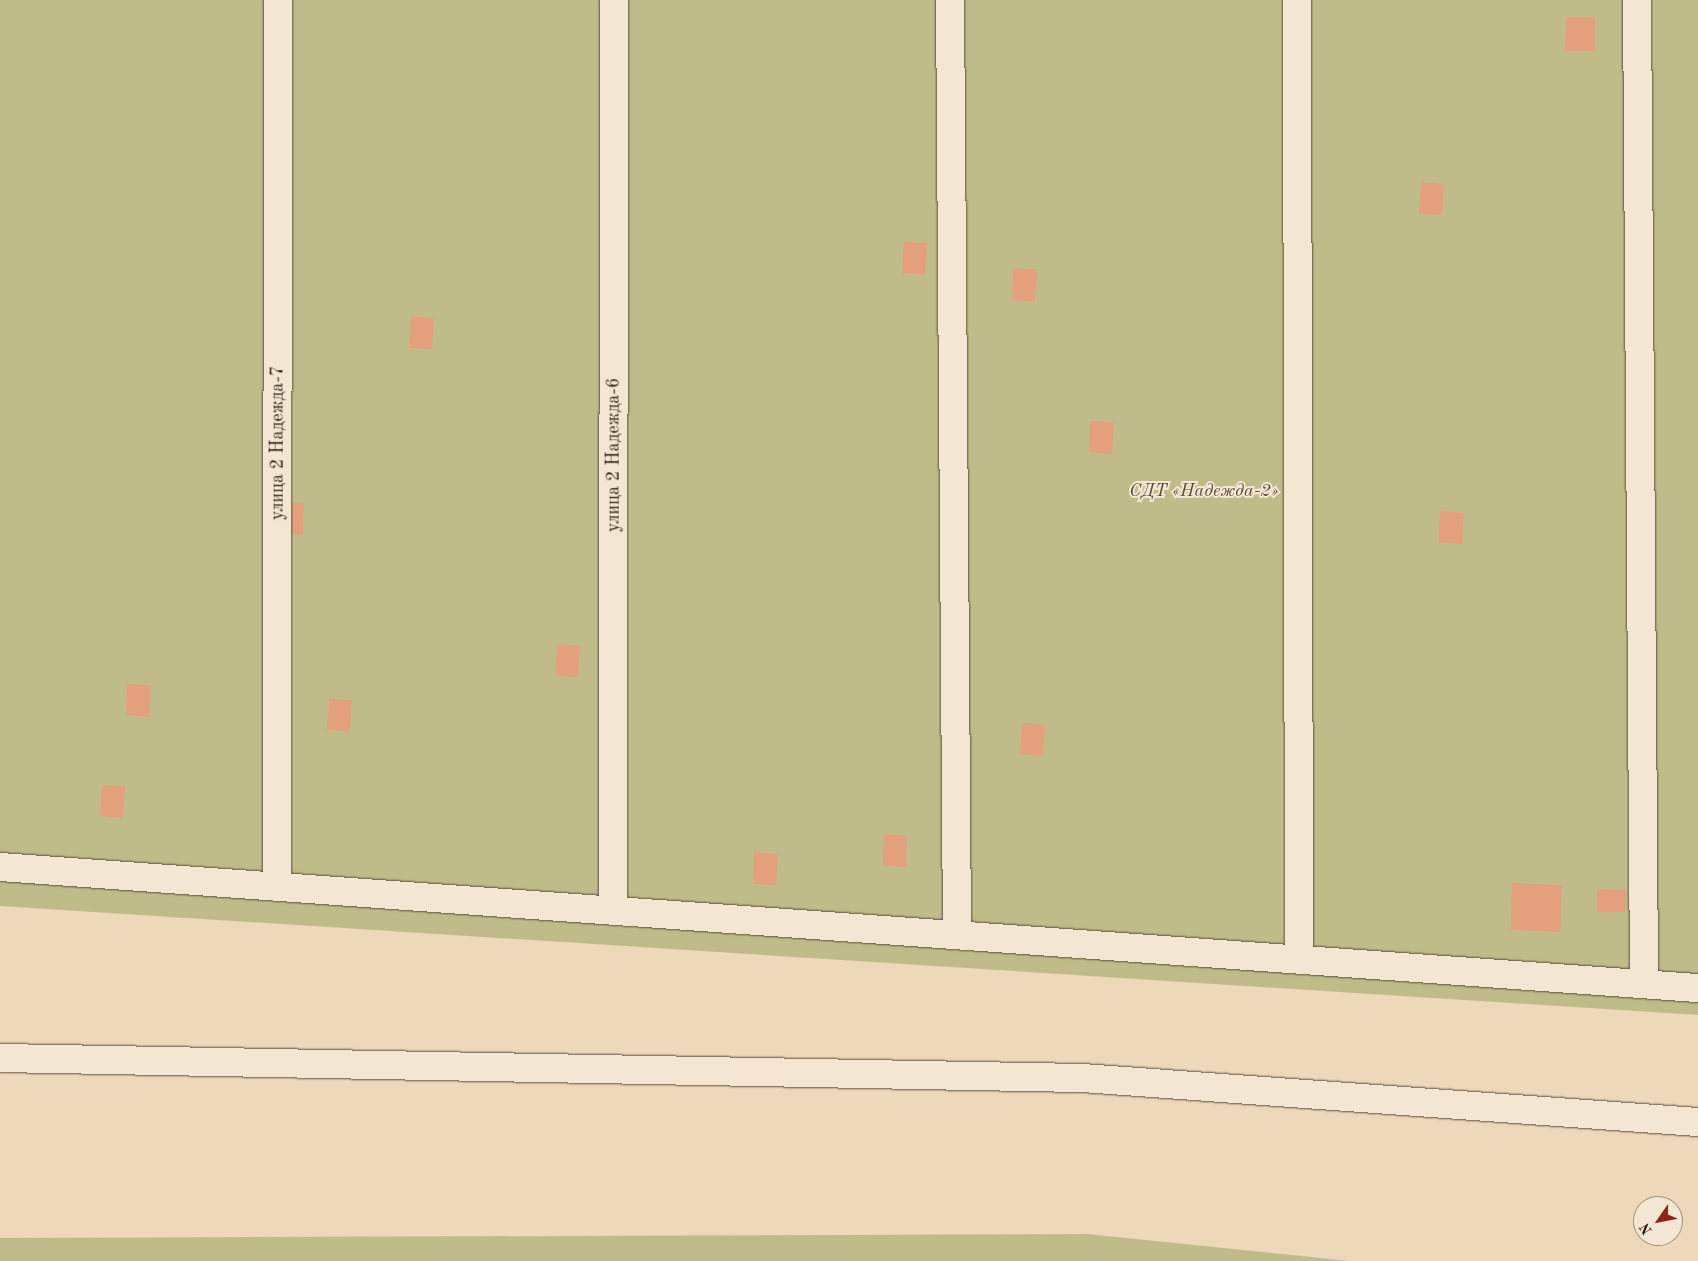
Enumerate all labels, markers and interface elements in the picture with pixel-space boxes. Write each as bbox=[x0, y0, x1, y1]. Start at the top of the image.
street label: улица 2 Надежда-7 bbox=[267, 366, 289, 520]
street label: улица 2 Надежда-6 bbox=[603, 378, 625, 532]
park label: СДТ «Надежда-2» bbox=[1129, 480, 1279, 502]
north arrow bbox=[1633, 1196, 1683, 1246]
text: N bbox=[1637, 1220, 1655, 1237]

